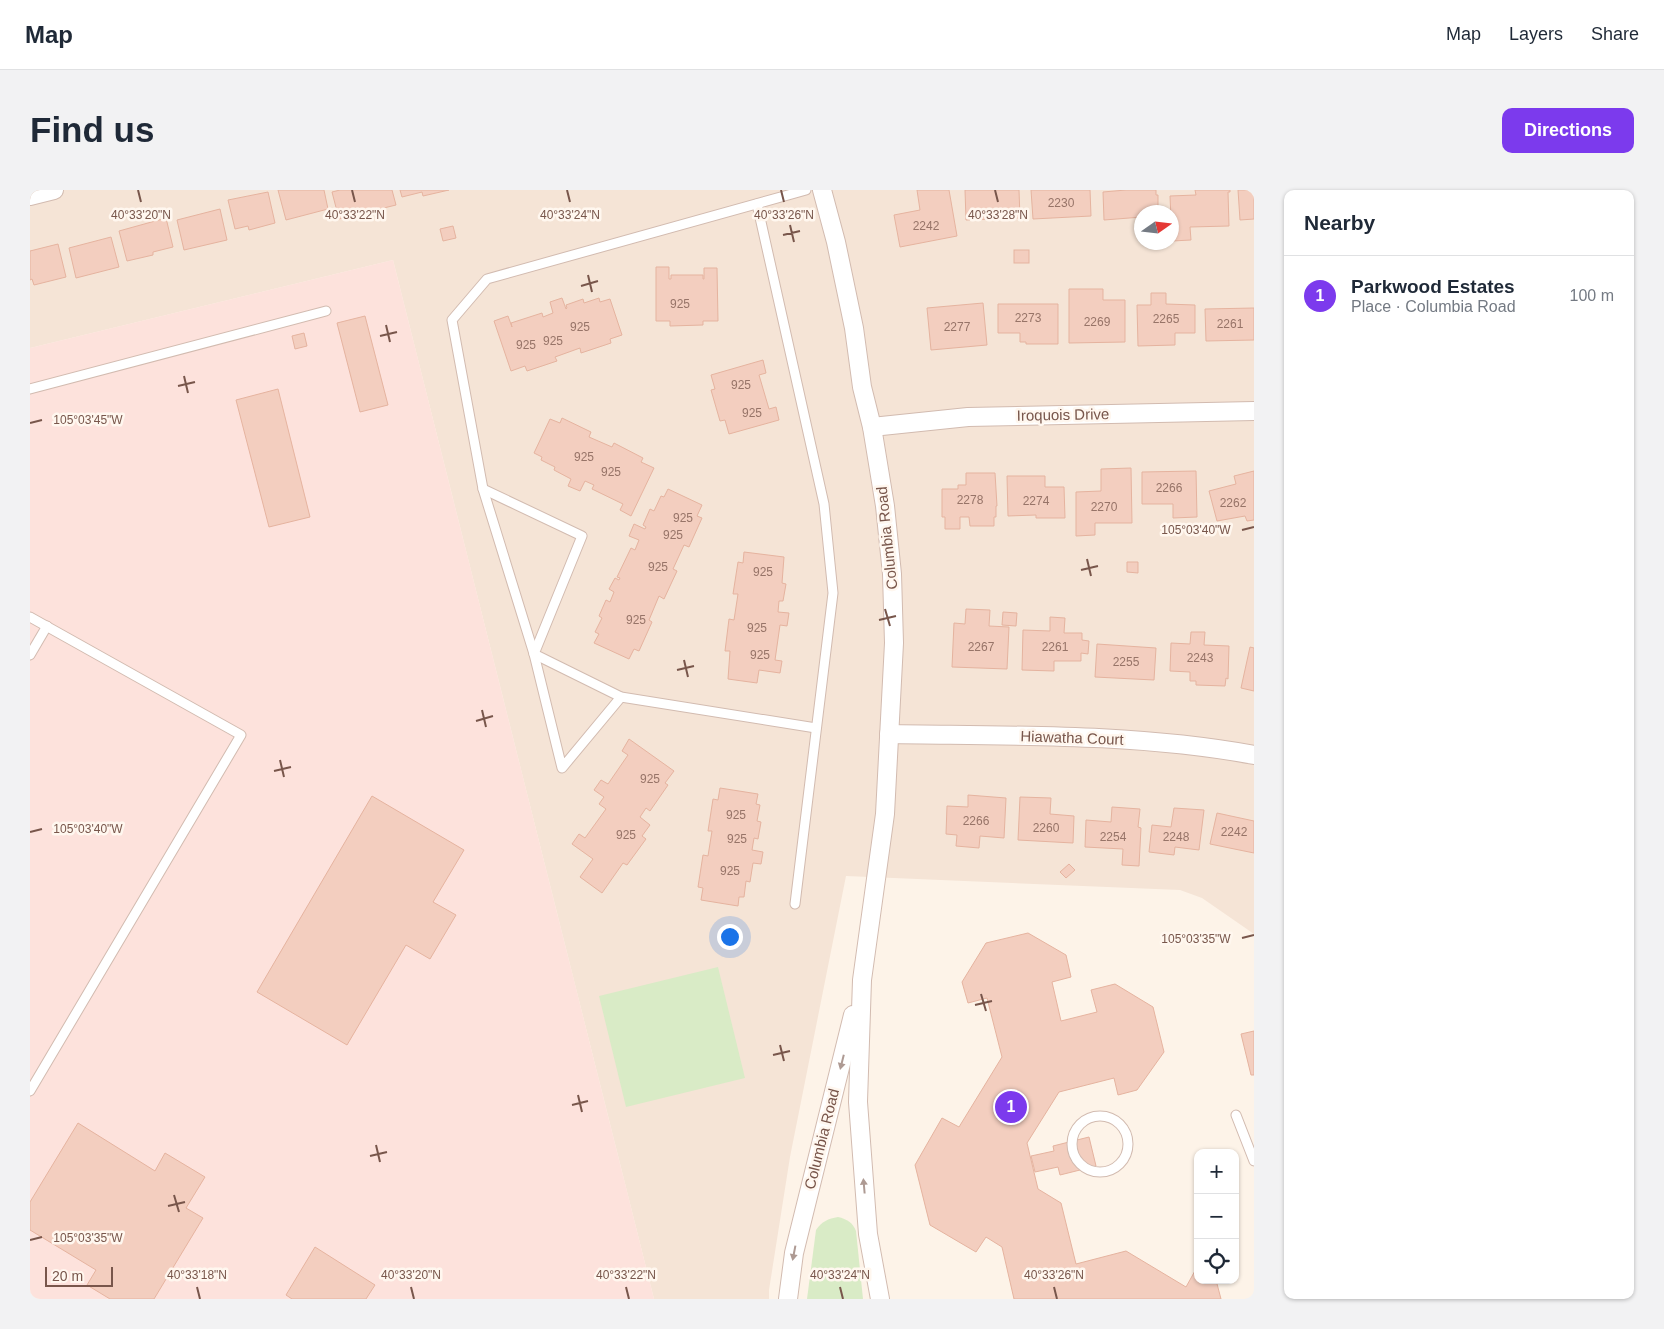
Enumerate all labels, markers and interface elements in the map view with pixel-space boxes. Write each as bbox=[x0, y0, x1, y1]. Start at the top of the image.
text: Map bbox=[25, 21, 73, 48]
text: Map bbox=[1446, 24, 1481, 44]
text: Layers bbox=[1509, 24, 1563, 44]
text: Share bbox=[1591, 24, 1639, 44]
button: Directions bbox=[1502, 108, 1634, 153]
text: Find us bbox=[30, 110, 154, 149]
house number: 2230 bbox=[1048, 196, 1075, 210]
north arrow bbox=[1134, 205, 1179, 250]
text: 40°33'20"N bbox=[111, 208, 171, 222]
text: 40°33'22"N bbox=[325, 208, 385, 222]
text: 40°33'24"N bbox=[540, 208, 600, 222]
text: 40°33'26"N bbox=[754, 208, 814, 222]
text: 40°33'28"N bbox=[968, 208, 1028, 222]
text: Nearby bbox=[1304, 211, 1375, 234]
house number: 2242 bbox=[913, 219, 940, 233]
text: Parkwood Estates bbox=[1351, 276, 1515, 297]
text: 1 bbox=[1316, 287, 1324, 304]
text: 100 m bbox=[1570, 287, 1614, 304]
house number: 925 bbox=[670, 297, 690, 311]
text: Place · Columbia Road bbox=[1351, 298, 1516, 315]
house number: 2273 bbox=[1015, 311, 1042, 325]
house number: 2265 bbox=[1153, 312, 1180, 326]
house number: 2269 bbox=[1084, 315, 1111, 329]
house number: 2261 bbox=[1217, 317, 1244, 331]
house number: 925 bbox=[570, 320, 590, 334]
house number: 2277 bbox=[944, 320, 971, 334]
house number: 925 bbox=[543, 334, 563, 348]
house number: 925 bbox=[516, 338, 536, 352]
house number: 925 bbox=[731, 378, 751, 392]
street label: Iroquois Drive bbox=[1017, 405, 1109, 424]
house number: 925 bbox=[742, 406, 762, 420]
text: 105°03'45"W bbox=[53, 413, 123, 427]
house number: 925 bbox=[574, 450, 594, 464]
house number: 925 bbox=[601, 465, 621, 479]
house number: 2266 bbox=[1156, 481, 1183, 495]
street label: Columbia Road bbox=[873, 486, 900, 590]
house number: 2278 bbox=[957, 493, 984, 507]
house number: 2274 bbox=[1023, 494, 1050, 508]
house number: 2262 bbox=[1220, 496, 1247, 510]
house number: 2270 bbox=[1091, 500, 1118, 514]
house number: 925 bbox=[673, 511, 693, 525]
text: 105°03'40"W bbox=[1161, 523, 1231, 537]
house number: 925 bbox=[663, 528, 683, 542]
house number: 925 bbox=[648, 560, 668, 574]
house number: 925 bbox=[753, 565, 773, 579]
house number: 925 bbox=[626, 613, 646, 627]
house number: 925 bbox=[747, 621, 767, 635]
house number: 2267 bbox=[968, 640, 995, 654]
house number: 2261 bbox=[1042, 640, 1069, 654]
house number: 925 bbox=[750, 648, 770, 662]
house number: 2243 bbox=[1187, 651, 1214, 665]
house number: 2255 bbox=[1113, 655, 1140, 669]
street label: Hiawatha Court bbox=[1020, 727, 1125, 748]
house number: 925 bbox=[640, 772, 660, 786]
house number: 925 bbox=[726, 808, 746, 822]
house number: 2266 bbox=[963, 814, 990, 828]
house number: 2260 bbox=[1033, 821, 1060, 835]
text: 105°03'40"W bbox=[53, 822, 123, 836]
house number: 2242 bbox=[1221, 825, 1248, 839]
house number: 925 bbox=[616, 828, 636, 842]
house number: 2254 bbox=[1100, 830, 1127, 844]
house number: 2248 bbox=[1163, 830, 1190, 844]
house number: 925 bbox=[727, 832, 747, 846]
house number: 925 bbox=[720, 864, 740, 878]
your location bbox=[717, 924, 743, 950]
text: 105°03'35"W bbox=[1161, 932, 1231, 946]
one-way arrow bbox=[837, 1054, 845, 1069]
street label: Columbia Road bbox=[801, 1087, 842, 1191]
pin: 1 bbox=[995, 1088, 1027, 1126]
map controls bbox=[1194, 1149, 1239, 1284]
button: + bbox=[1194, 1149, 1239, 1194]
one-way arrow bbox=[860, 1178, 868, 1194]
button: − bbox=[1194, 1194, 1239, 1239]
text: 105°03'35"W bbox=[53, 1231, 123, 1245]
button: locate bbox=[1194, 1239, 1239, 1284]
one-way arrow bbox=[790, 1245, 798, 1261]
scale bar bbox=[45, 1264, 112, 1287]
text: 20 m bbox=[52, 1268, 83, 1284]
text: 40°33'18"N bbox=[167, 1268, 227, 1282]
text: 40°33'20"N bbox=[381, 1268, 441, 1282]
text: 40°33'22"N bbox=[596, 1268, 656, 1282]
text: 40°33'24"N bbox=[810, 1268, 870, 1282]
text: 40°33'26"N bbox=[1024, 1268, 1084, 1282]

